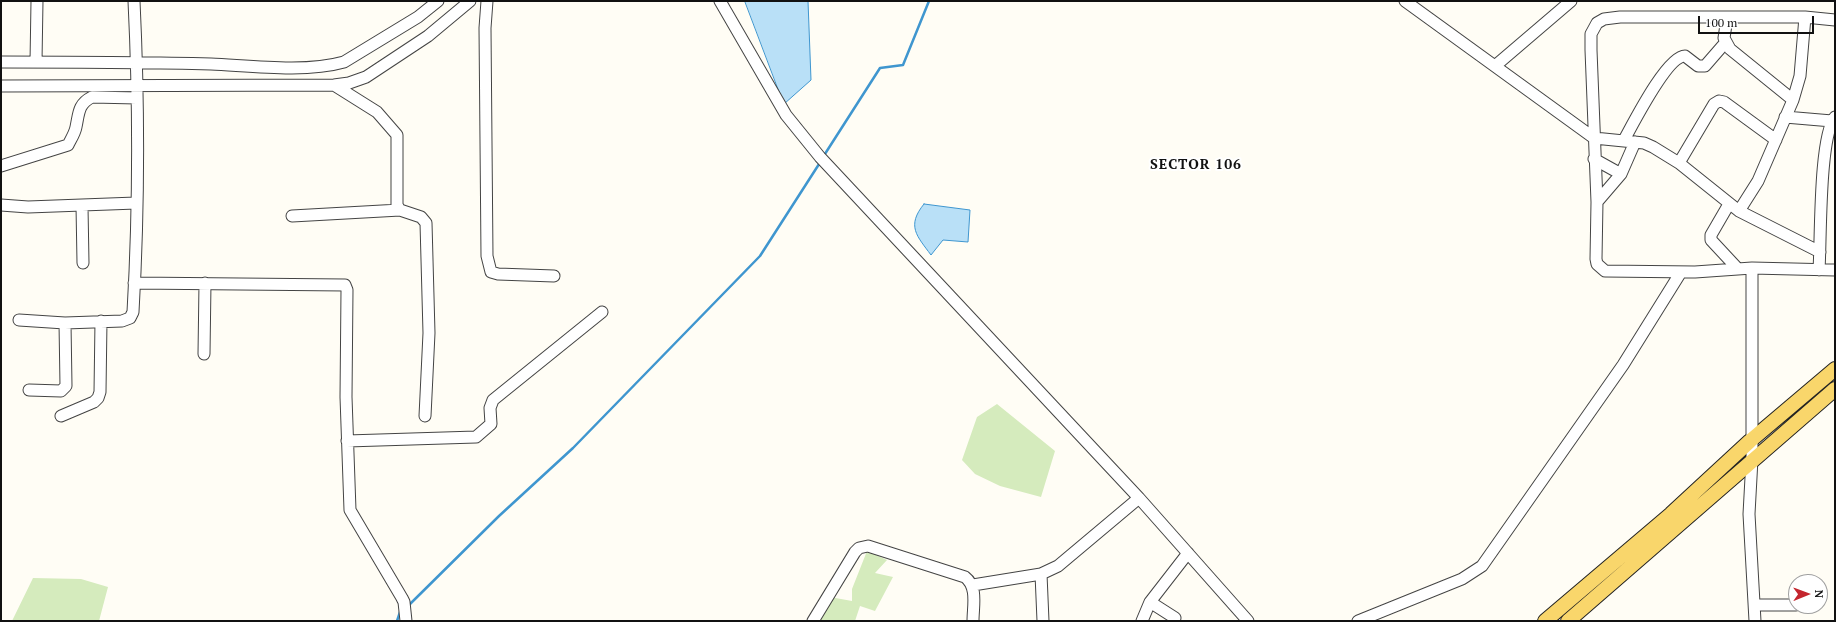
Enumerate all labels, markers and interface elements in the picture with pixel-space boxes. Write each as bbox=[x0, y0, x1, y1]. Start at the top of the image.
scale bar bbox=[1700, 8, 1816, 34]
text: 100 m bbox=[1705, 15, 1737, 30]
district label: SECTOR 106 bbox=[1150, 157, 1242, 173]
north arrow bbox=[1788, 574, 1828, 614]
text: N bbox=[1812, 590, 1826, 598]

